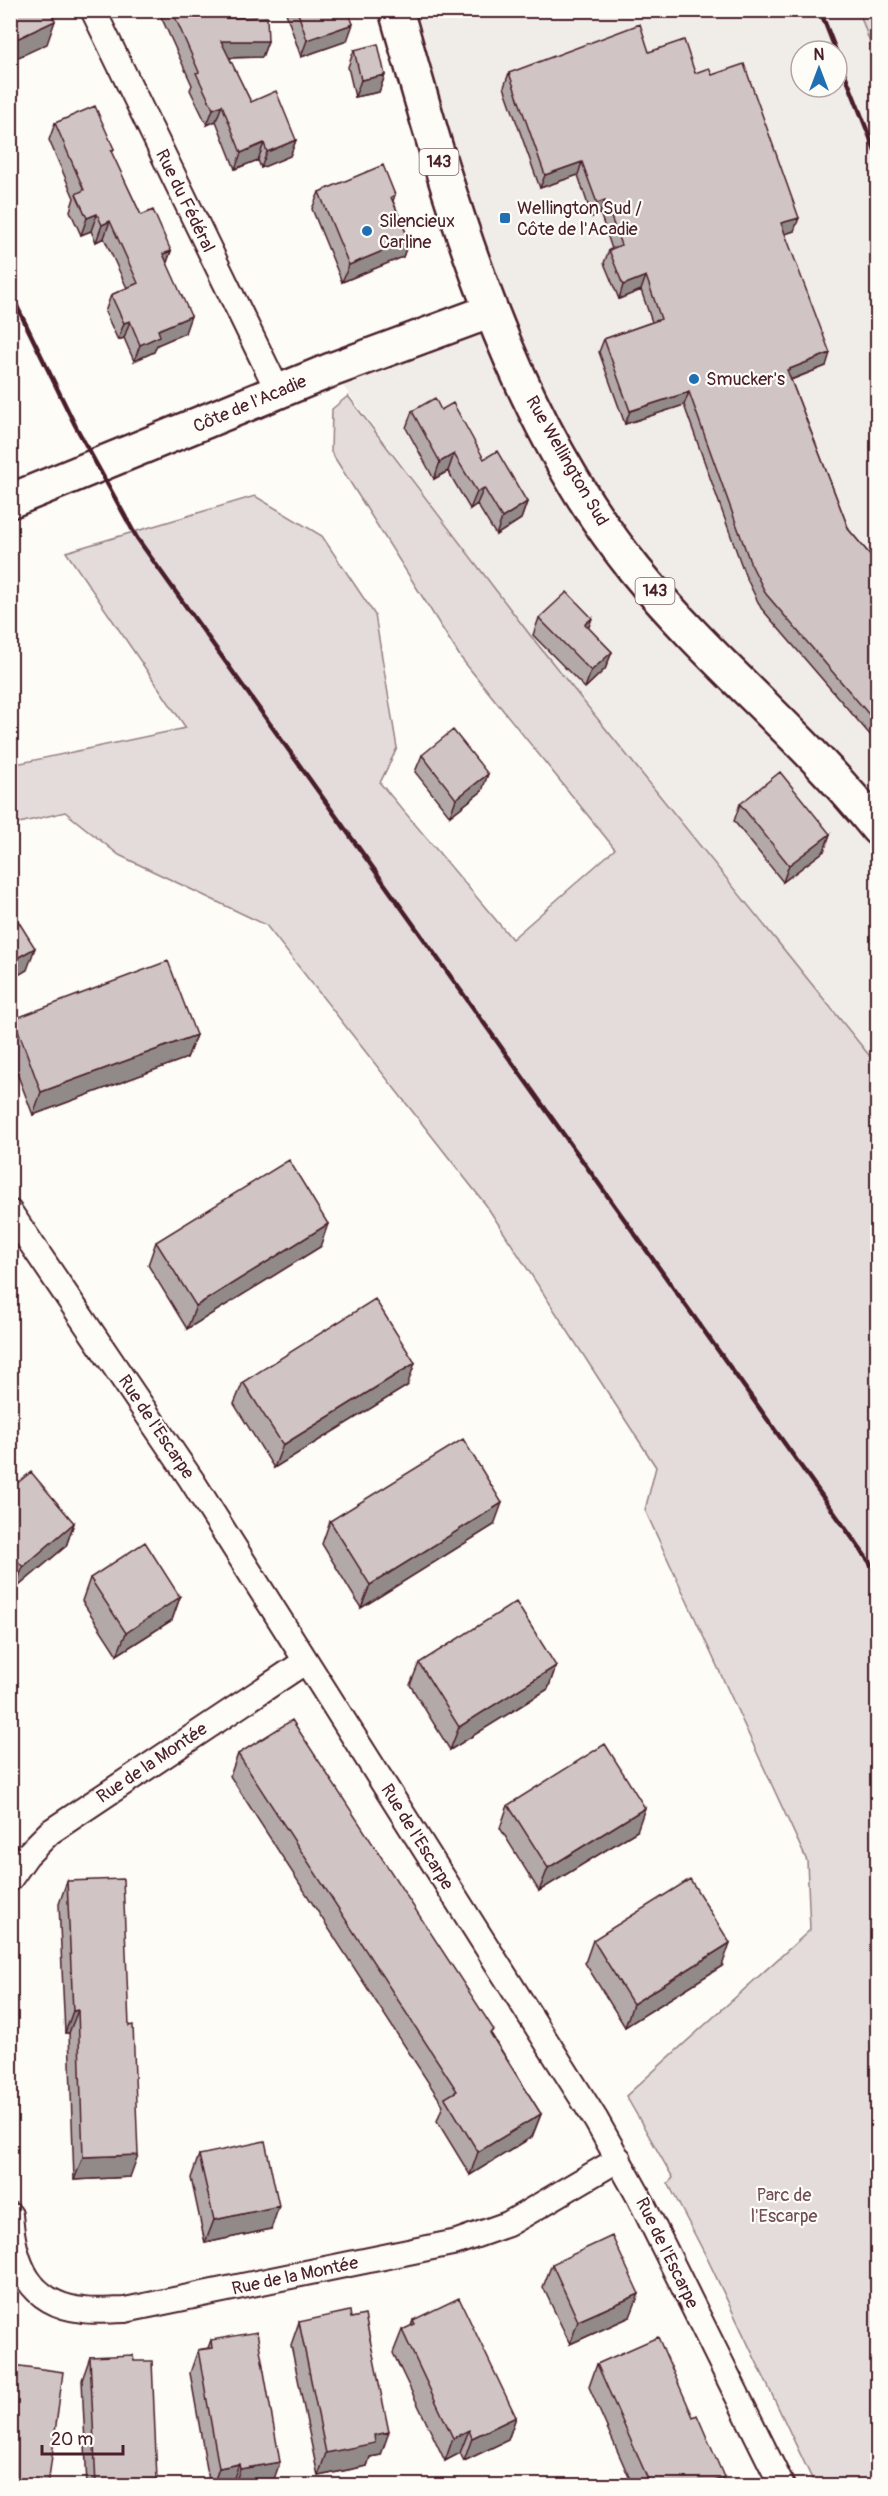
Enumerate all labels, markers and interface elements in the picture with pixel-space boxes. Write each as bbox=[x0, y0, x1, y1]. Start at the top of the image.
north arrow bbox=[789, 39, 849, 99]
text: N bbox=[814, 45, 825, 65]
street label: Rue du Fédéral bbox=[150, 146, 220, 256]
road number: 143 bbox=[420, 149, 458, 175]
place label: Wellington Sud / Côte de l'Acadie bbox=[517, 197, 642, 241]
place label: Silencieux Carline bbox=[379, 210, 455, 254]
marker: Wellington Sud / Côte de l'Acadie bbox=[498, 211, 512, 225]
marker: Silencieux Carline bbox=[360, 224, 374, 238]
place label: Smucker's bbox=[706, 368, 785, 391]
street label: Côte de l'Acadie bbox=[190, 370, 310, 438]
marker: Smucker's bbox=[687, 372, 701, 386]
street label: Rue Wellington Sud bbox=[520, 392, 614, 530]
road number: 143 bbox=[636, 578, 674, 604]
street label: Rue de l'Escarpe bbox=[113, 1371, 199, 1484]
street label: Rue de la Montée bbox=[92, 1717, 212, 1809]
street label: Rue de l'Escarpe bbox=[375, 1780, 459, 1894]
park label: Parc de l'Escarpe bbox=[751, 2184, 817, 2228]
street label: Rue de l'Escarpe bbox=[630, 2194, 704, 2312]
street label: Rue de la Montée bbox=[230, 2251, 360, 2301]
scale bar bbox=[42, 2418, 123, 2456]
text: 20 m bbox=[51, 2428, 93, 2451]

